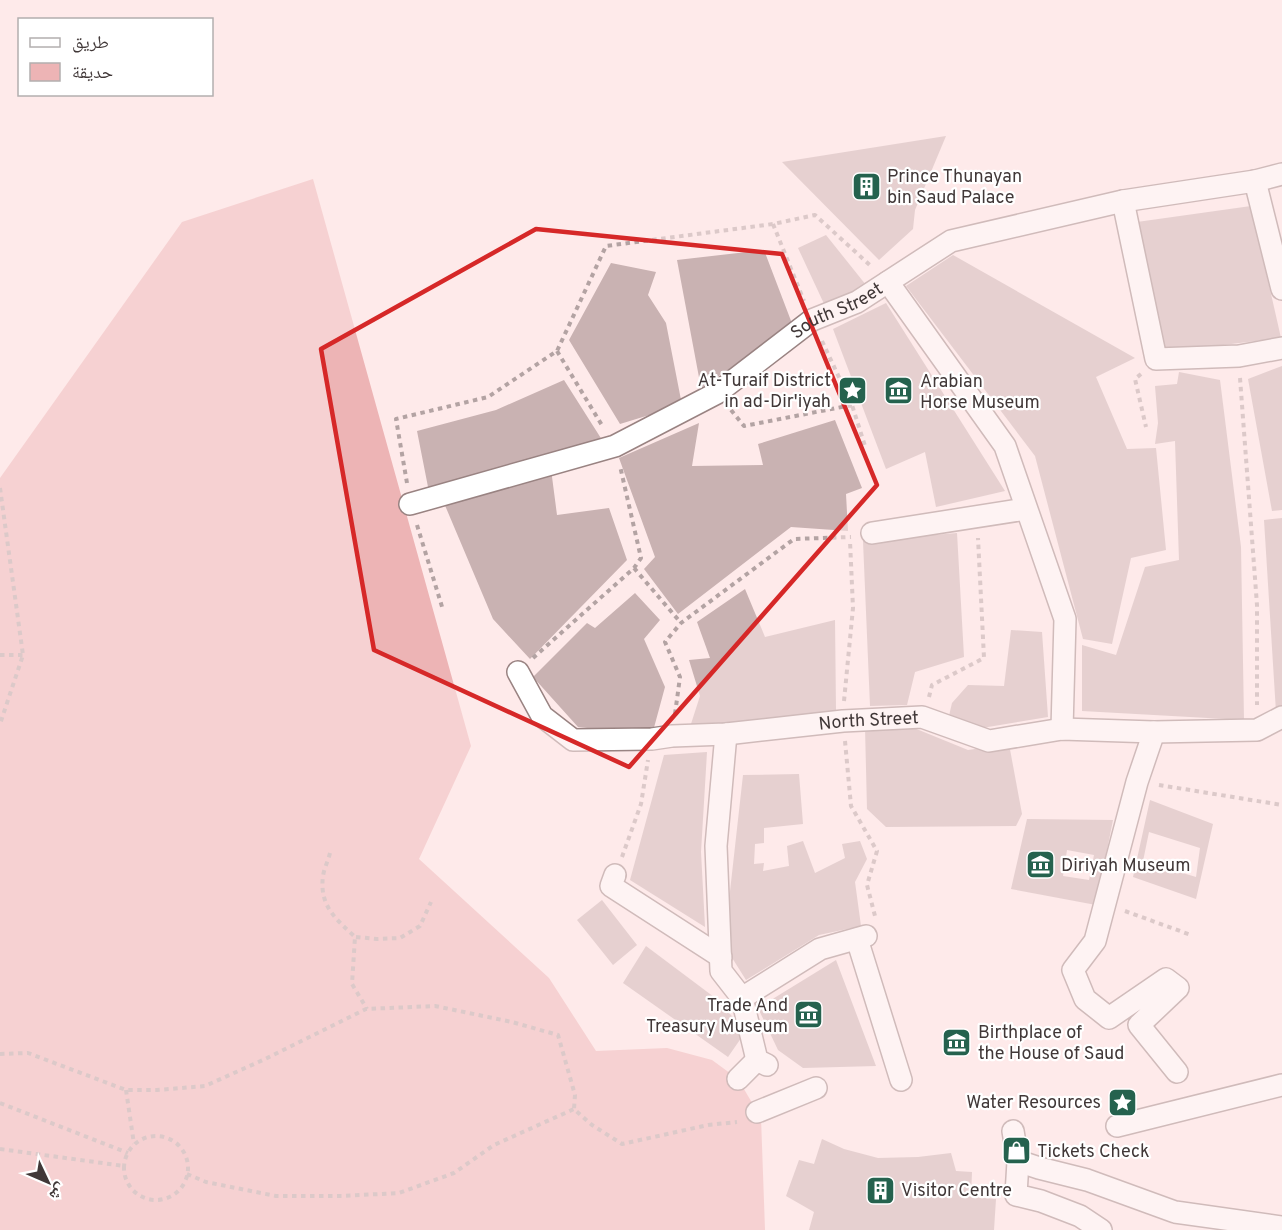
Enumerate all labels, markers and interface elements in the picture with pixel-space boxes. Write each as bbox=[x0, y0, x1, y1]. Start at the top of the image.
legend bbox=[18, 18, 213, 96]
text: طريق bbox=[72, 32, 109, 55]
text: حديقة bbox=[72, 62, 113, 85]
place label: Prince Thunayan bin Saud Palace bbox=[887, 166, 1022, 210]
building icon: Prince Thunayan bin Saud Palace bbox=[850, 170, 882, 202]
street label: South Street bbox=[787, 278, 888, 345]
place label: At-Turaif District in ad-Dir'iyah bbox=[697, 370, 831, 414]
place label: Arabian Horse Museum bbox=[920, 371, 1040, 415]
place icon: At-Turaif District in ad-Dir'iyah bbox=[836, 374, 868, 406]
museum icon: Arabian Horse Museum bbox=[883, 375, 915, 407]
street label: North Street bbox=[817, 707, 919, 737]
museum icon: Diriyah Museum bbox=[1024, 849, 1056, 881]
place label: Diriyah Museum bbox=[1061, 855, 1190, 878]
place label: Trade And Treasury Museum bbox=[646, 995, 788, 1039]
museum icon: Trade And Treasury Museum bbox=[793, 999, 825, 1031]
place label: Birthplace of the House of Saud bbox=[978, 1022, 1124, 1066]
museum icon: Birthplace of the House of Saud bbox=[941, 1026, 973, 1058]
place icon: Water Resources bbox=[1106, 1086, 1138, 1118]
place label: Water Resources bbox=[966, 1092, 1101, 1115]
shop icon: Tickets Check bbox=[1000, 1135, 1032, 1167]
place label: Tickets Check bbox=[1037, 1141, 1150, 1164]
north arrow bbox=[18, 1152, 78, 1212]
building icon: Visitor Centre bbox=[864, 1174, 896, 1206]
text: ش bbox=[44, 1178, 70, 1204]
place label: Visitor Centre bbox=[901, 1180, 1012, 1203]

